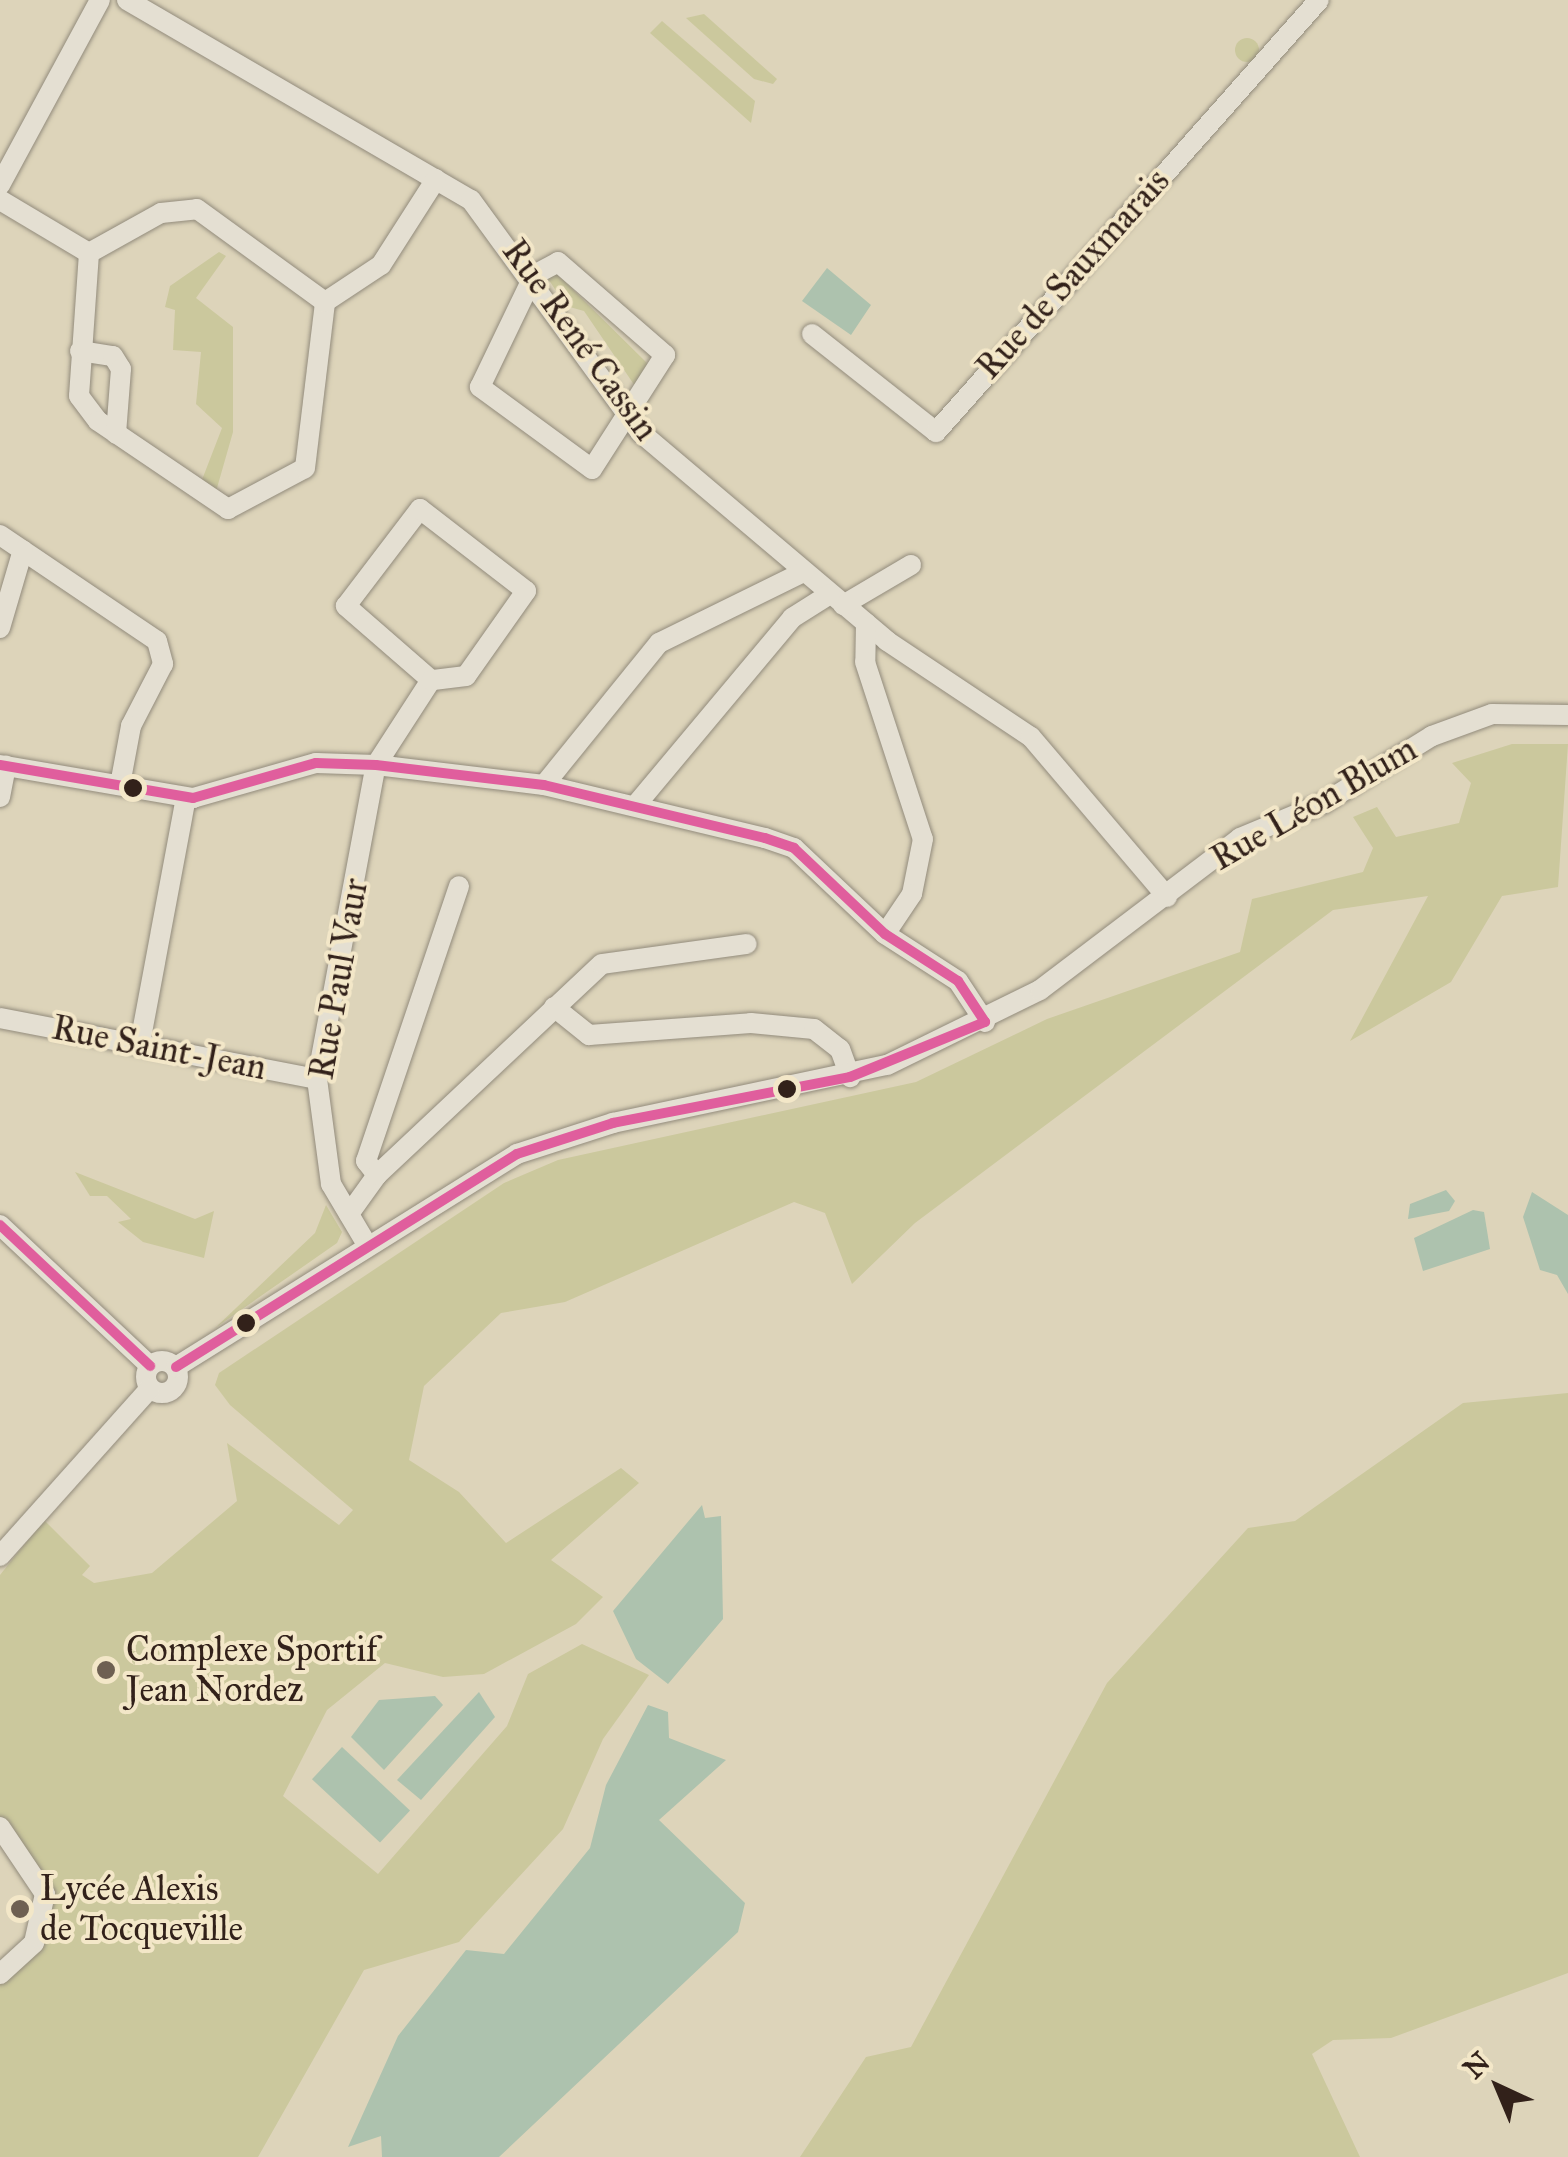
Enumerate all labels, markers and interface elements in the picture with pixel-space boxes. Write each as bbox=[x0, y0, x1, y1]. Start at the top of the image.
street label: Rue de Sauxmarais bbox=[968, 160, 1178, 388]
street label: Rue René Cassin bbox=[493, 231, 667, 449]
street label: Rue Léon Blum bbox=[1204, 728, 1424, 880]
unlabelled marker bbox=[123, 778, 143, 798]
street label: Rue Paul Vaur bbox=[301, 875, 377, 1083]
street label: Rue Saint-Jean bbox=[49, 1007, 269, 1089]
unlabelled marker bbox=[777, 1079, 797, 1099]
unlabelled marker bbox=[236, 1313, 256, 1333]
place label: Complexe Sportif Jean Nordez bbox=[126, 1629, 378, 1711]
marker: Complexe Sportif Jean Nordez bbox=[95, 1659, 117, 1681]
place label: Lycée Alexis de Tocqueville bbox=[40, 1868, 243, 1950]
marker: Lycée Alexis de Tocqueville bbox=[9, 1898, 31, 1920]
north arrow bbox=[1448, 2037, 1548, 2137]
text: N bbox=[1456, 2044, 1498, 2086]

